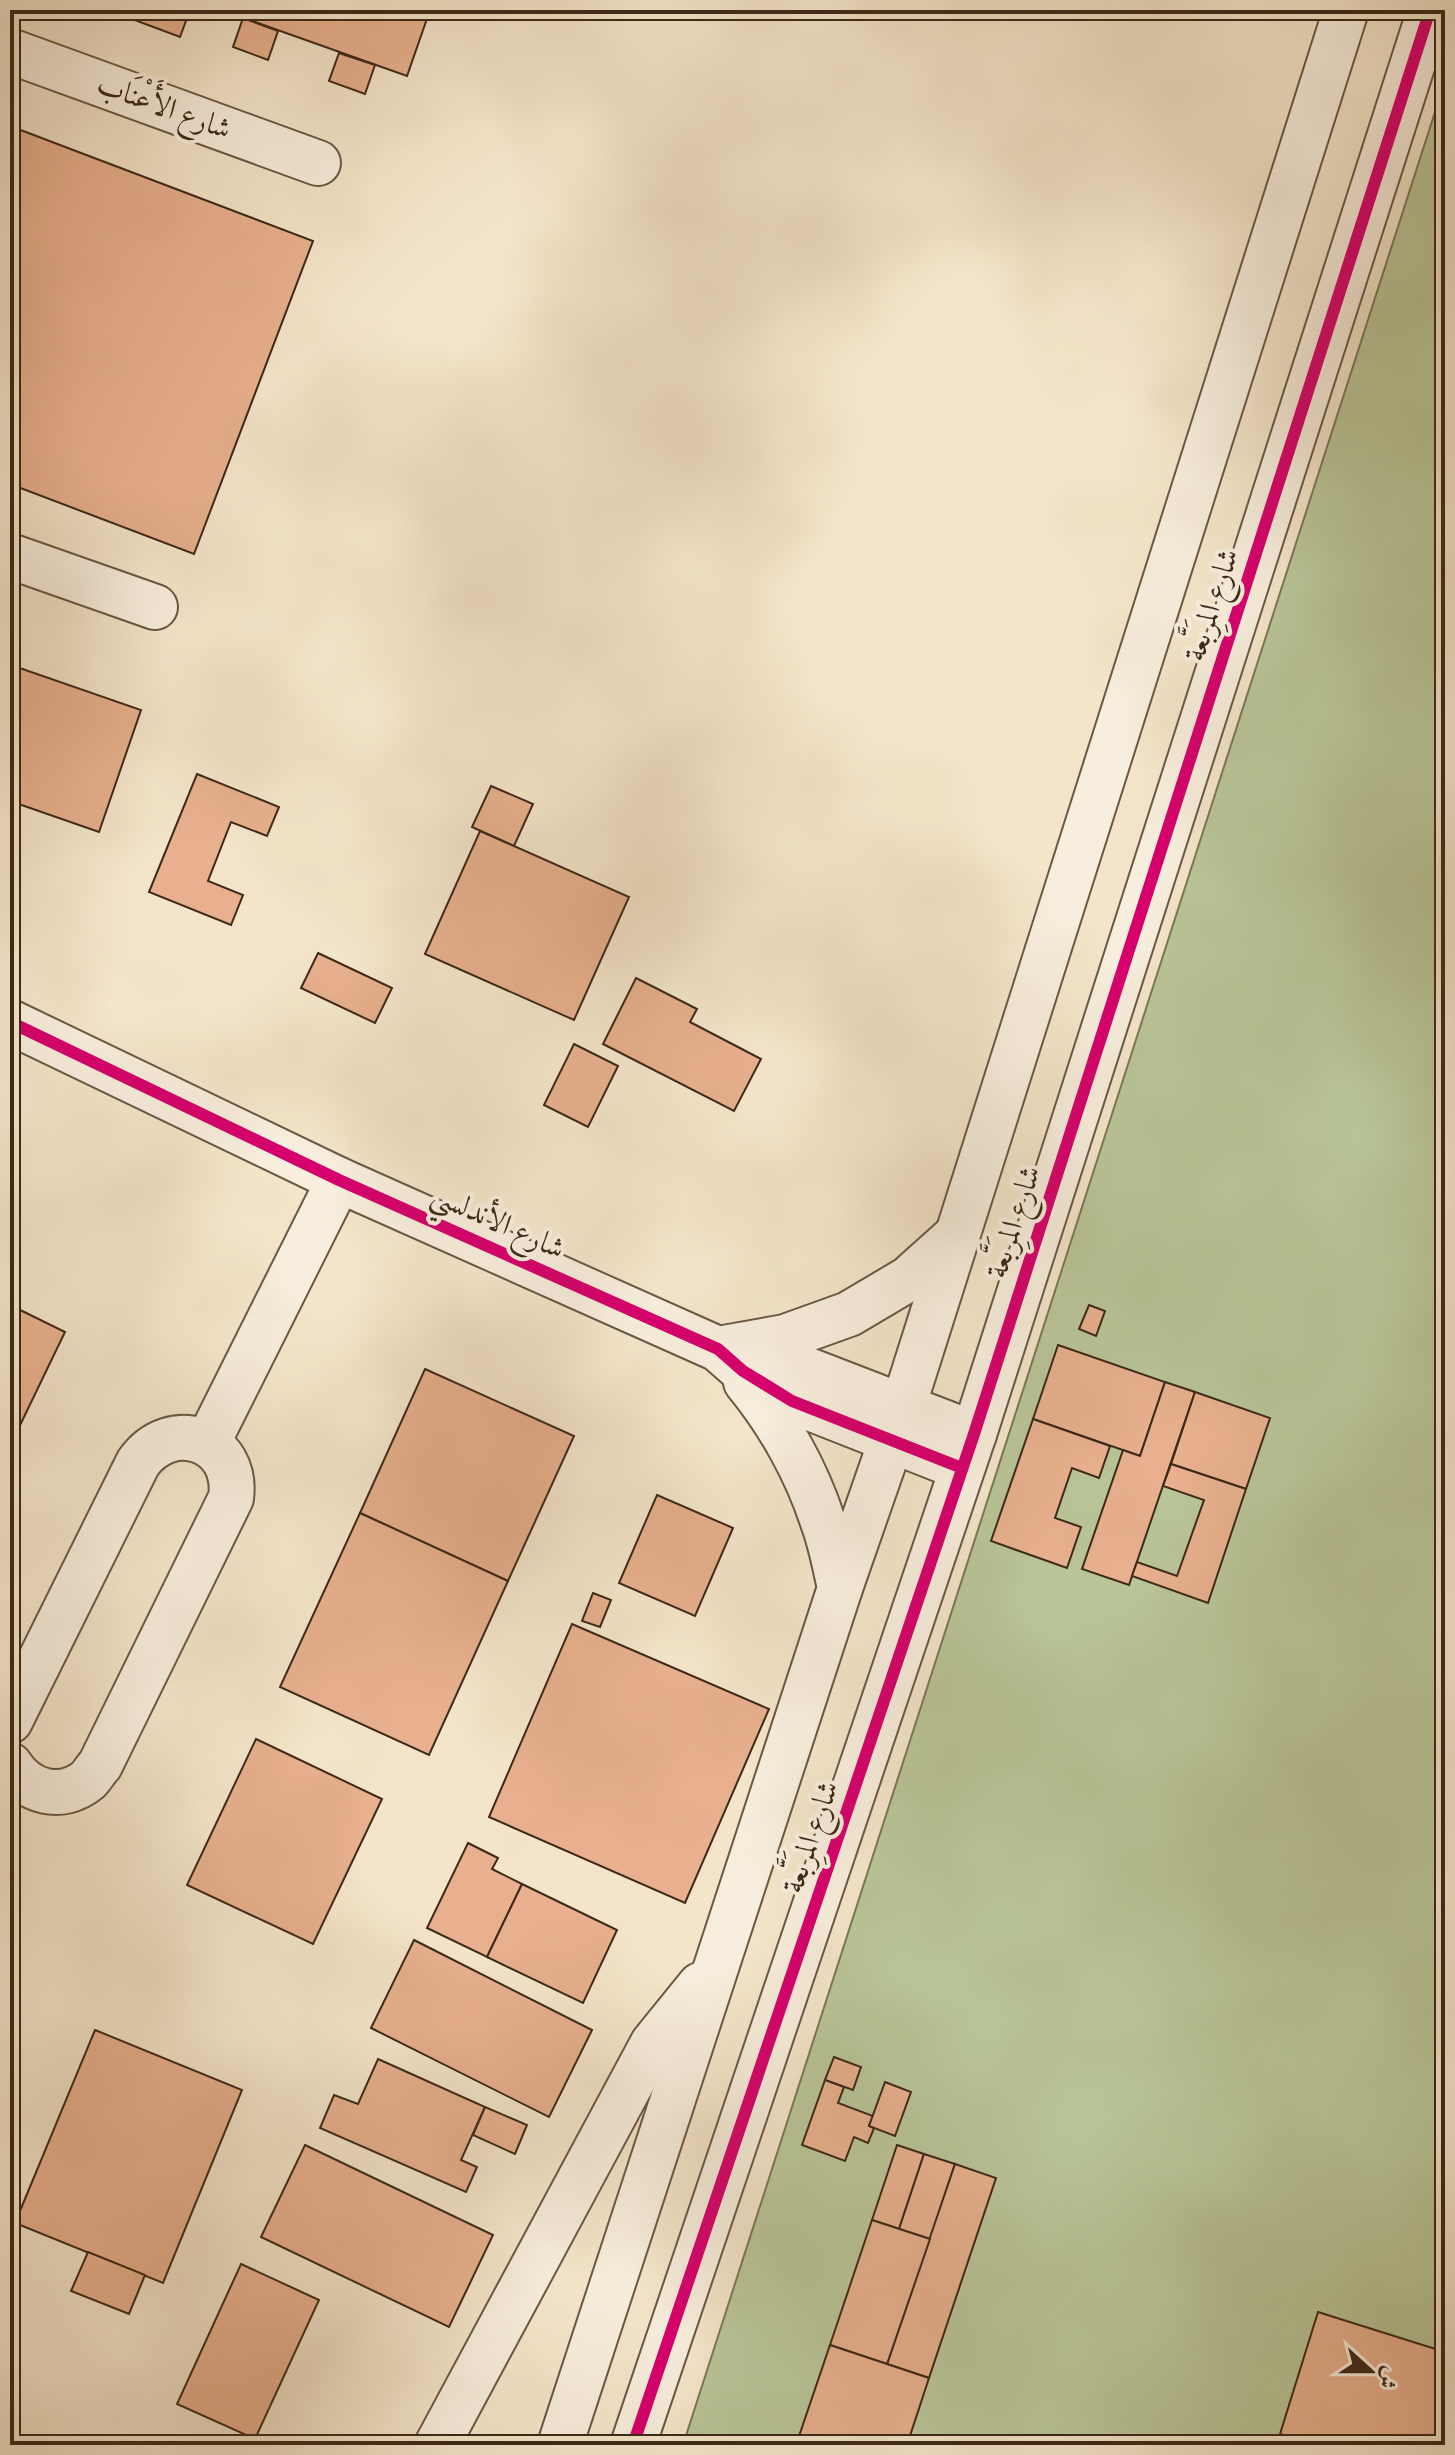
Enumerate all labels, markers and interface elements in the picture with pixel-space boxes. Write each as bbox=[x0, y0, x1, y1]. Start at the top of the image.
street label: شارع الأَعْنَاب bbox=[90, 58, 239, 154]
street label: شارع المِرَبَّعة bbox=[1169, 542, 1253, 668]
street label: شارع المِرَبَّعة bbox=[971, 1159, 1055, 1285]
street label: شارع الأندلسي bbox=[422, 1173, 572, 1276]
street label: شارع المِرَبَّعة bbox=[767, 1773, 853, 1900]
north arrow bbox=[1331, 2331, 1411, 2411]
text: ش bbox=[1372, 2363, 1405, 2393]

